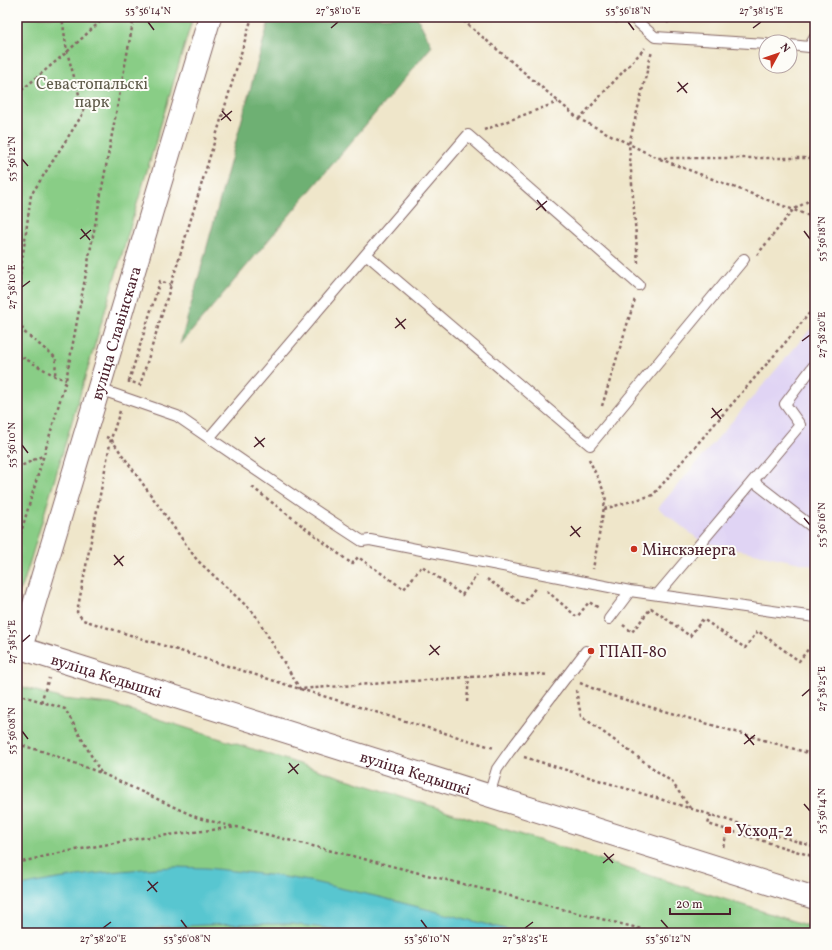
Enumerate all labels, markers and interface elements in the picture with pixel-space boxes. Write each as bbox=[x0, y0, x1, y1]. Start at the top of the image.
text: 53°56'14"N bbox=[125, 4, 172, 18]
text: 27°38'10"E bbox=[315, 4, 361, 18]
text: 53°56'18"N bbox=[605, 4, 651, 18]
text: 27°38'15"E bbox=[739, 4, 783, 18]
north arrow bbox=[758, 34, 798, 74]
text: N bbox=[776, 41, 793, 56]
park label: Севастопальскі парк bbox=[36, 74, 148, 114]
text: 53°56'12"N bbox=[5, 136, 19, 182]
text: 53°56'18"N bbox=[815, 216, 829, 262]
text: 27°38'10"E bbox=[5, 264, 19, 310]
street label: вуліца Славінскага bbox=[87, 264, 148, 403]
text: 27°38'20"E bbox=[815, 312, 829, 358]
text: 53°56'10"N bbox=[5, 421, 19, 468]
text: 53°56'16"N bbox=[815, 502, 829, 548]
place label: Мінскэнерга bbox=[642, 540, 736, 562]
marker: Мінскэнерга bbox=[629, 544, 639, 554]
text: 27°38'15"E bbox=[5, 620, 19, 664]
place label: ГПАП-80 bbox=[599, 642, 667, 664]
marker: ГПАП-80 bbox=[586, 646, 596, 656]
street label: вуліца Кедышкі bbox=[48, 649, 164, 705]
text: 27°38'25"E bbox=[815, 666, 829, 712]
text: 53°56'08"N bbox=[5, 707, 19, 755]
street label: вуліца Кедышкі bbox=[357, 747, 474, 802]
text: 53°56'14"N bbox=[815, 787, 829, 834]
place label: Усход-2 bbox=[736, 821, 793, 843]
marker: Усход-2 bbox=[723, 825, 733, 835]
scale bar bbox=[670, 890, 730, 916]
text: 20 m bbox=[676, 897, 703, 913]
text: 27°38'20"E bbox=[80, 932, 126, 946]
text: 53°56'08"N bbox=[163, 932, 211, 946]
text: 53°56'10"N bbox=[404, 932, 451, 946]
text: 27°38'25"E bbox=[502, 932, 548, 946]
text: 53°56'12"N bbox=[645, 932, 691, 946]

